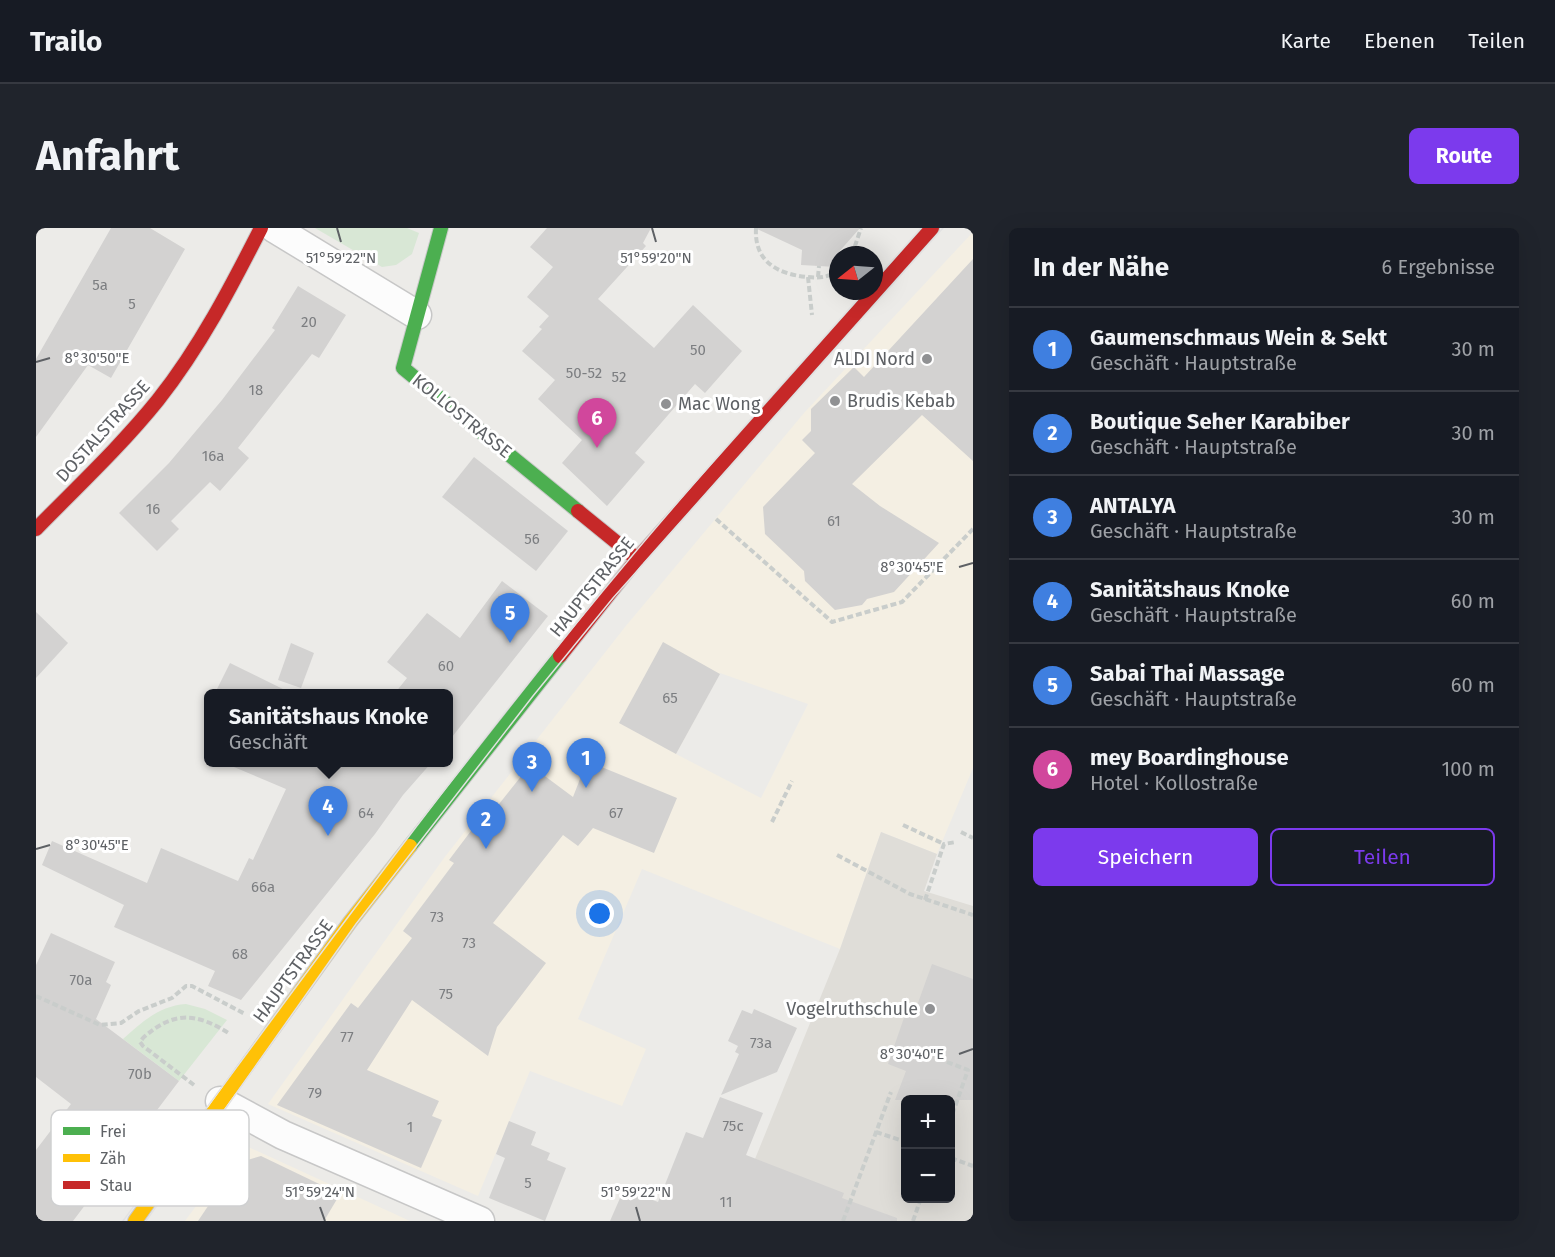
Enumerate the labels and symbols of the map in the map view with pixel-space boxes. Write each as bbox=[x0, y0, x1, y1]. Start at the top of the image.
north arrow bbox=[829, 246, 883, 300]
text: 51°59'22"N bbox=[306, 249, 376, 267]
text: 51°59'20"N bbox=[620, 249, 692, 267]
house number: 5a bbox=[92, 276, 108, 294]
house number: 5 bbox=[128, 295, 136, 313]
house number: 20 bbox=[301, 313, 317, 331]
house number: 50 bbox=[690, 341, 706, 359]
place label: ALDI Nord bbox=[834, 348, 915, 370]
text: 8°30'50"E bbox=[65, 349, 129, 367]
marker: ALDI Nord bbox=[920, 352, 934, 366]
house number: 50-52 bbox=[566, 364, 602, 382]
house number: 52 bbox=[612, 368, 626, 386]
street label: KOLLOSTRASSE bbox=[408, 369, 516, 463]
street label: DOSTALSTRASSE bbox=[51, 375, 155, 487]
house number: 18 bbox=[249, 381, 263, 399]
place label: Brudis Kebab bbox=[847, 390, 956, 412]
place label: Mac Wong bbox=[678, 393, 761, 415]
marker: Brudis Kebab bbox=[828, 394, 842, 408]
marker: Mac Wong bbox=[659, 397, 673, 411]
pin: 6 bbox=[578, 398, 616, 448]
house number: 16a bbox=[202, 447, 224, 465]
house number: 16 bbox=[146, 500, 160, 518]
house number: 61 bbox=[827, 512, 841, 530]
house number: 56 bbox=[524, 530, 540, 548]
street label: HAUPTSTRASSE bbox=[545, 533, 639, 641]
text: 8°30'45"E bbox=[880, 558, 944, 576]
pin: 5 bbox=[490, 594, 530, 643]
house number: 60 bbox=[438, 657, 454, 675]
house number: 65 bbox=[662, 689, 678, 707]
pin: 1 bbox=[566, 738, 606, 788]
pin: 3 bbox=[512, 742, 552, 792]
pin: 4 bbox=[308, 786, 348, 836]
pin: 2 bbox=[466, 800, 506, 849]
house number: 64 bbox=[358, 804, 374, 822]
house number: 67 bbox=[609, 804, 623, 822]
text: 8°30'45"E bbox=[65, 836, 129, 854]
house number: 66a bbox=[251, 878, 275, 896]
your location bbox=[585, 899, 614, 928]
house number: 73 bbox=[430, 908, 444, 926]
street label: HAUPTSTRASSE bbox=[248, 915, 338, 1027]
house number: 73 bbox=[462, 934, 476, 952]
house number: 68 bbox=[232, 945, 248, 963]
house number: 70a bbox=[69, 971, 93, 989]
house number: 75 bbox=[439, 985, 453, 1003]
place label: Vogelruthschule bbox=[786, 998, 918, 1020]
marker: Vogelruthschule bbox=[923, 1002, 937, 1016]
house number: 77 bbox=[340, 1028, 354, 1046]
house number: 73a bbox=[750, 1034, 772, 1052]
text: 8°30'40"E bbox=[880, 1045, 944, 1063]
house number: 70b bbox=[128, 1065, 152, 1083]
house number: 79 bbox=[308, 1084, 322, 1102]
legend bbox=[51, 1110, 249, 1206]
house number: 75c bbox=[722, 1117, 744, 1135]
house number: 1 bbox=[407, 1118, 413, 1136]
text: Frei bbox=[100, 1122, 126, 1141]
text: Zäh bbox=[100, 1149, 126, 1168]
house number: 5 bbox=[524, 1174, 532, 1192]
text: Stau bbox=[100, 1176, 132, 1195]
text: 51°59'24"N bbox=[285, 1183, 355, 1201]
text: 51°59'22"N bbox=[601, 1183, 671, 1201]
house number: 11 bbox=[720, 1193, 732, 1211]

